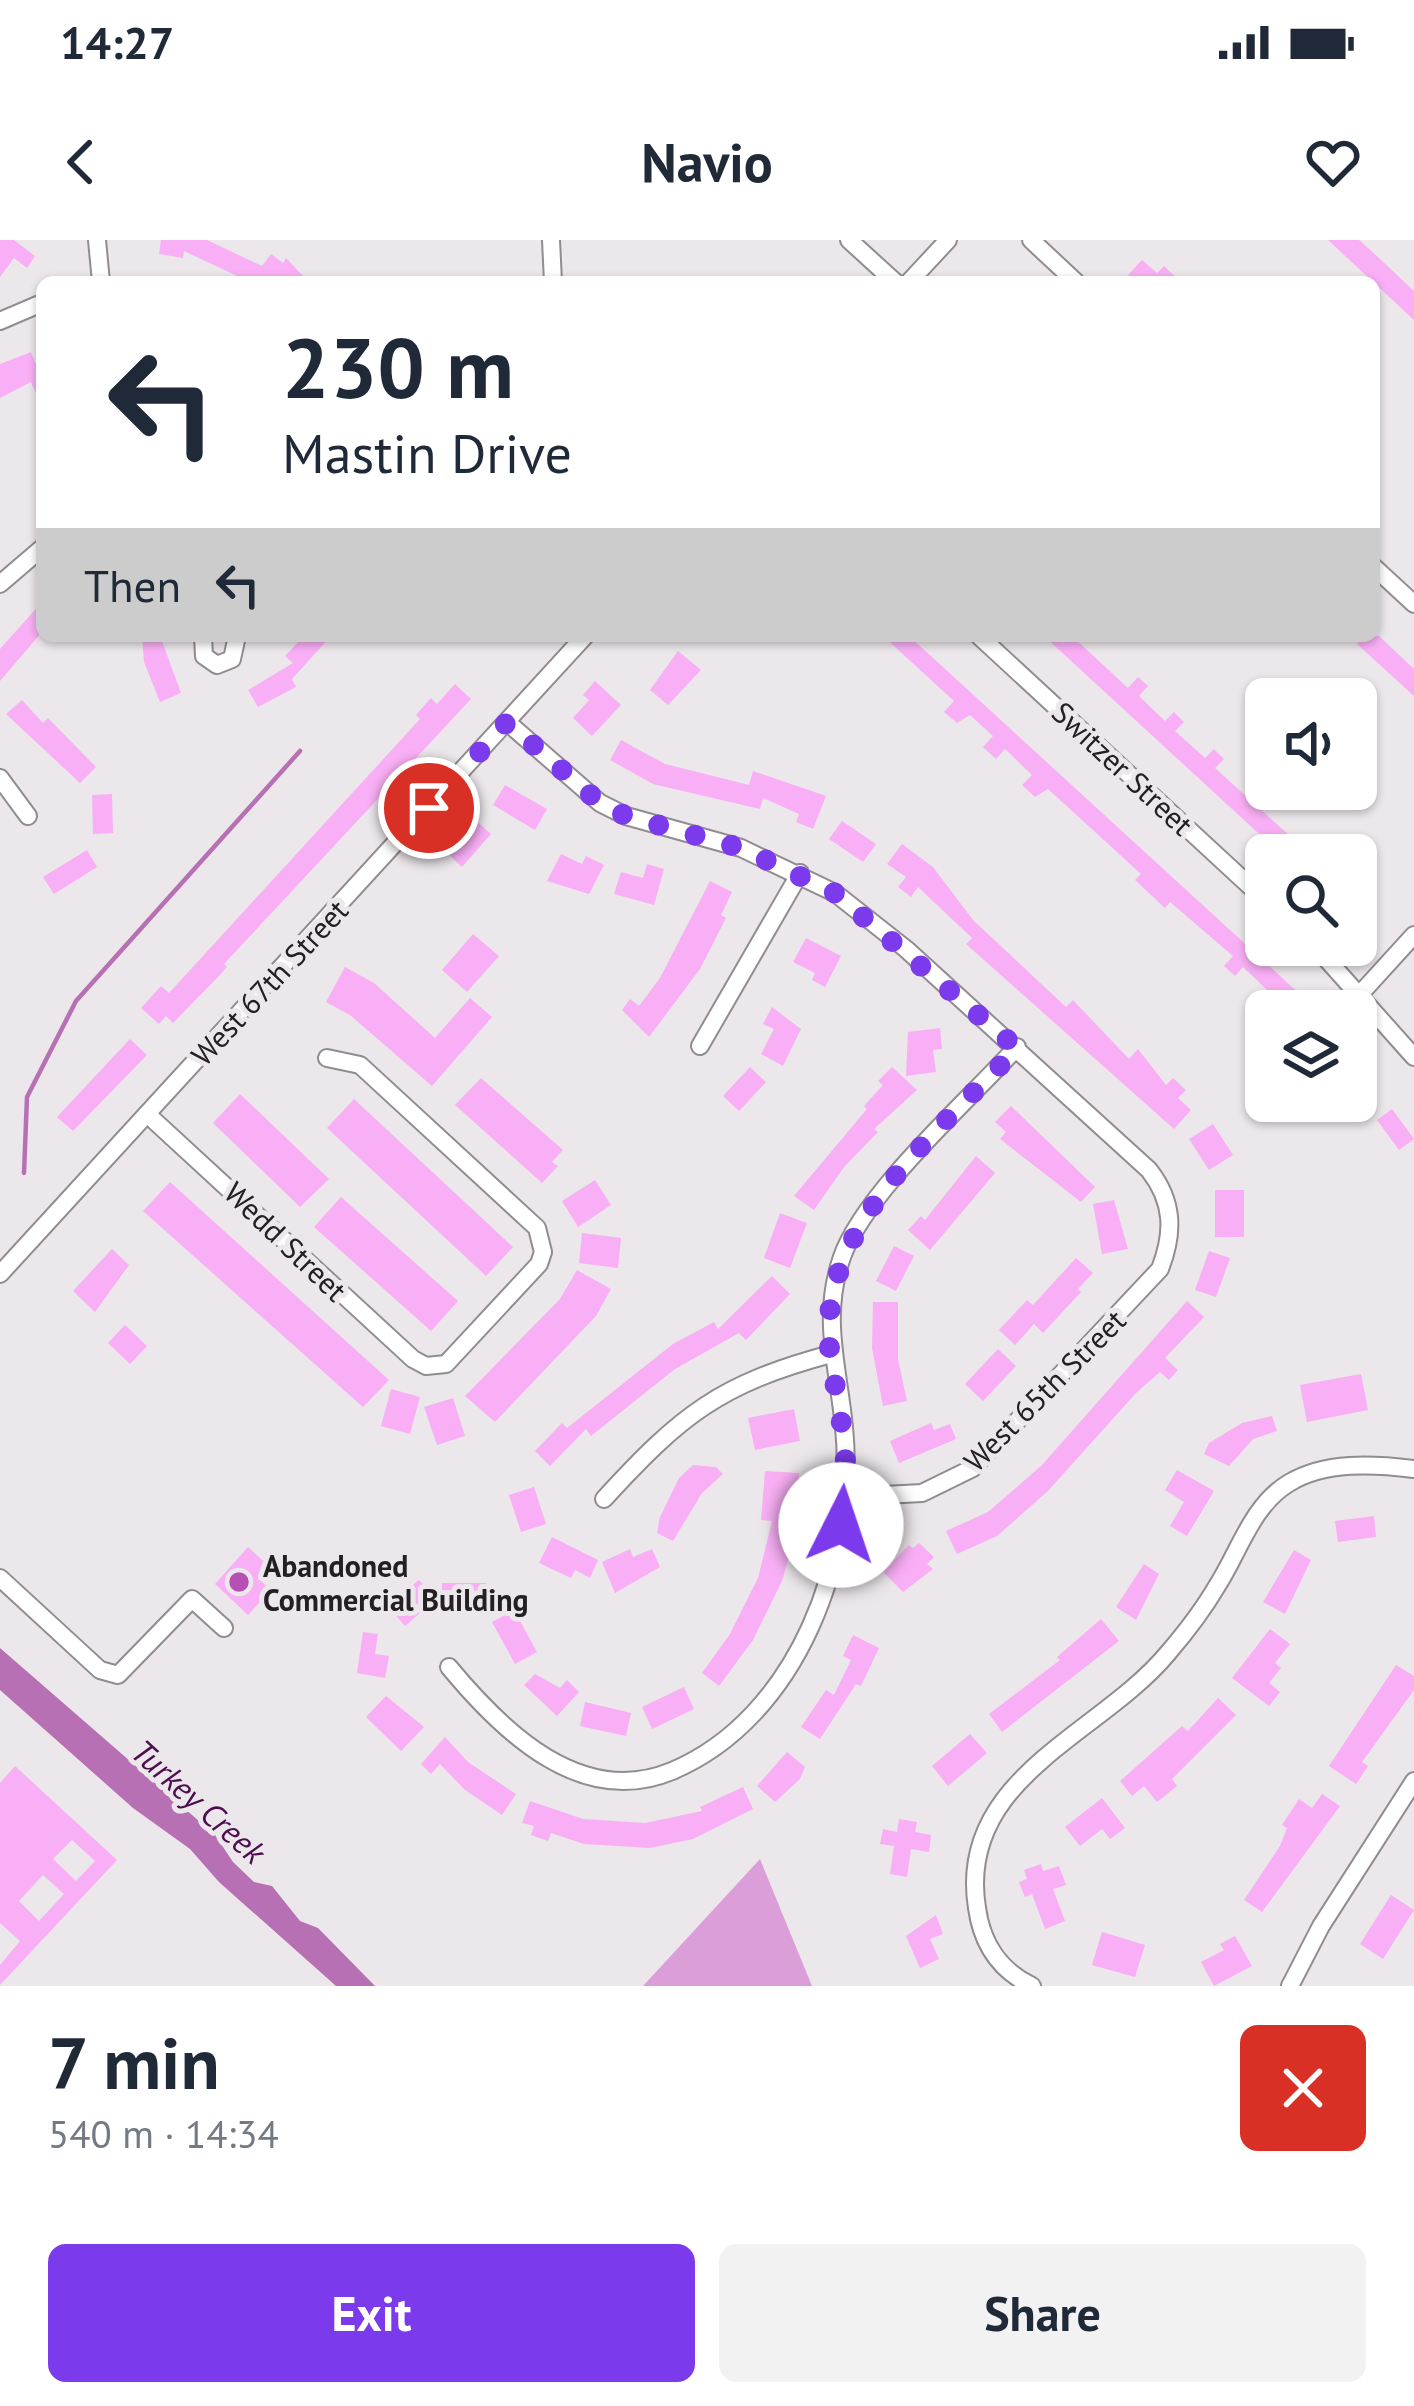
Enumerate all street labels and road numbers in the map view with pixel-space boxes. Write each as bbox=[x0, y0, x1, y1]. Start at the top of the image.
street label: Switzer Street bbox=[1044, 693, 1202, 843]
street label: West 67th Street bbox=[182, 891, 356, 1073]
street label: Wedd Street bbox=[216, 1173, 356, 1309]
street label: West 65th Street bbox=[955, 1301, 1133, 1479]

